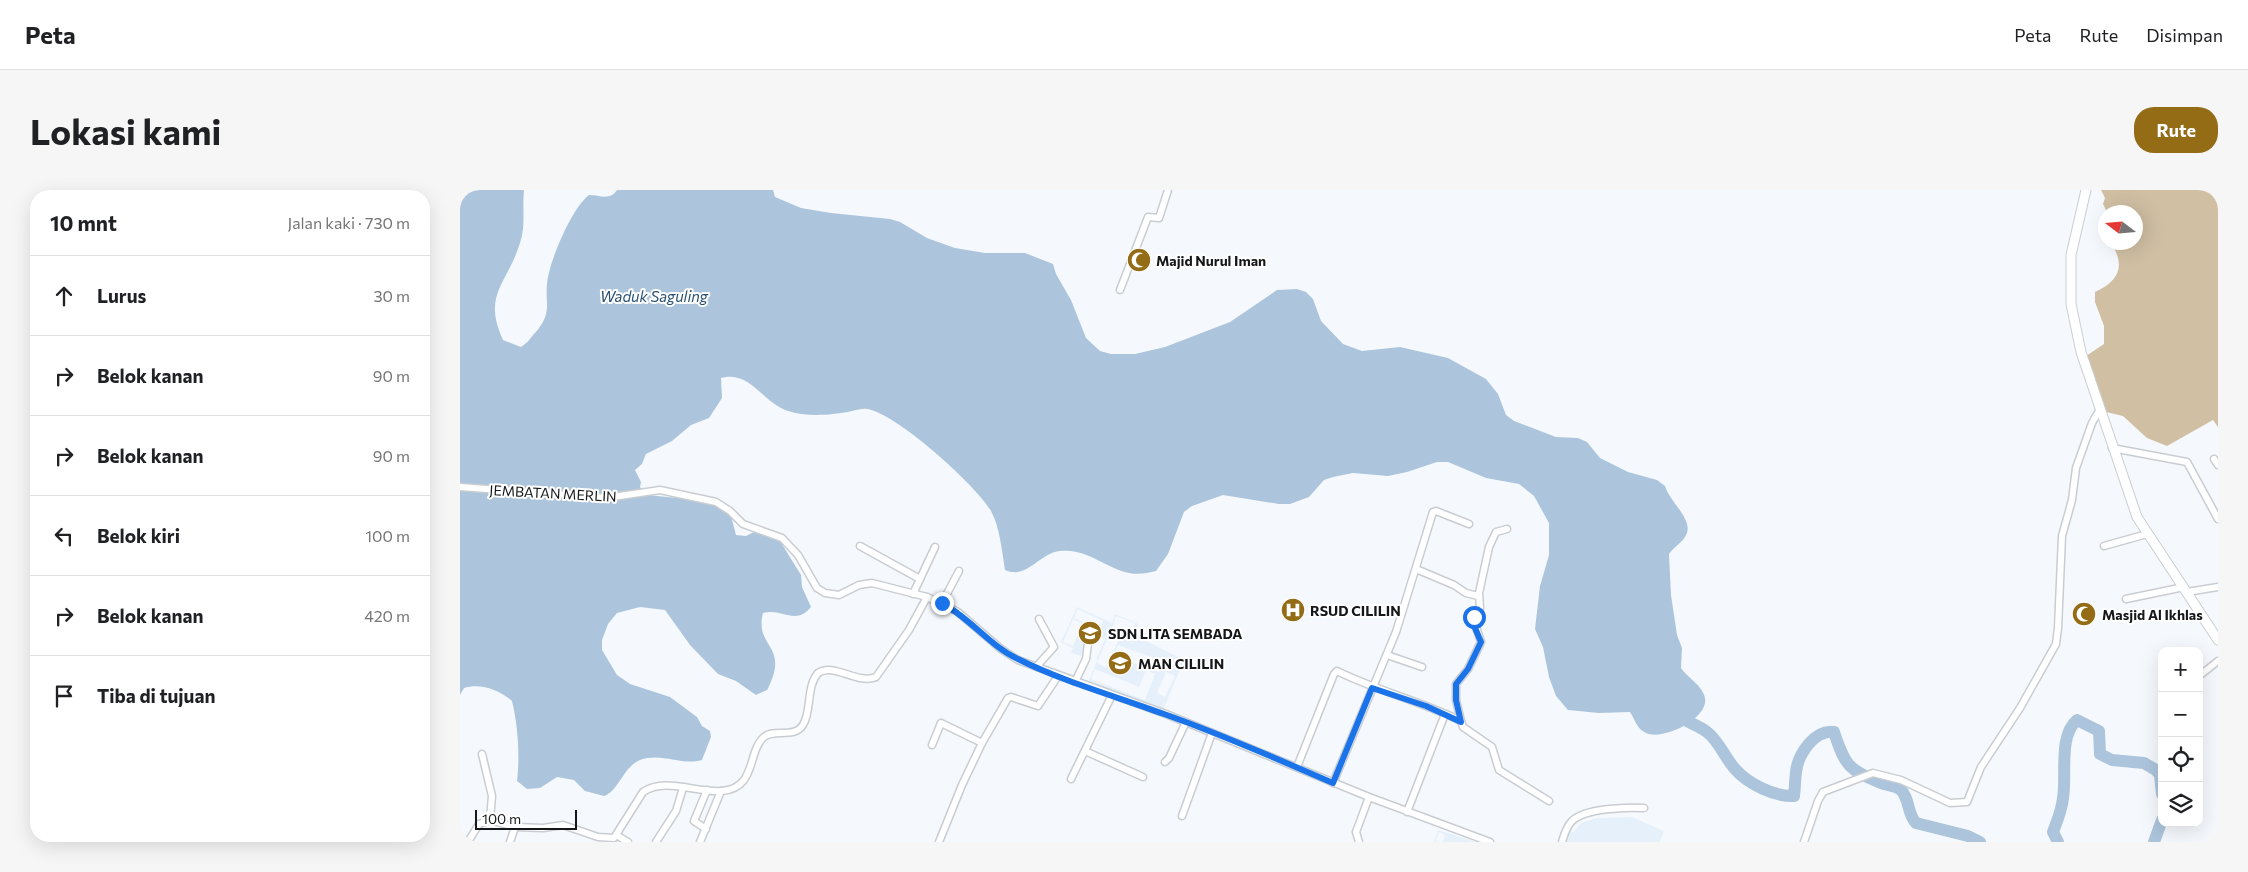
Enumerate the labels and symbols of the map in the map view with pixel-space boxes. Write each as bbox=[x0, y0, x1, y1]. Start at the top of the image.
north arrow bbox=[2098, 205, 2143, 250]
mosque icon: Majid Nurul Iman bbox=[1126, 247, 1152, 273]
place label: Majid Nurul Iman bbox=[1156, 252, 1266, 269]
water label: Waduk Saguling bbox=[600, 287, 709, 305]
street label: JEMBATAN MERLIN bbox=[489, 481, 617, 505]
route end bbox=[931, 592, 954, 615]
hospital icon: RSUD CILILIN bbox=[1280, 597, 1306, 623]
mosque icon: Masjid Al Ikhlas bbox=[2071, 601, 2097, 627]
place label: RSUD CILILIN bbox=[1310, 602, 1401, 619]
route start bbox=[1463, 606, 1486, 629]
place label: Masjid Al Ikhlas bbox=[2102, 606, 2203, 623]
school or university icon: SDN LITA SEMBADA bbox=[1077, 620, 1103, 646]
place label: SDN LITA SEMBADA bbox=[1108, 625, 1242, 642]
school or university icon: MAN CILILIN bbox=[1107, 650, 1133, 676]
place label: MAN CILILIN bbox=[1138, 655, 1224, 672]
scale bar bbox=[475, 807, 578, 830]

